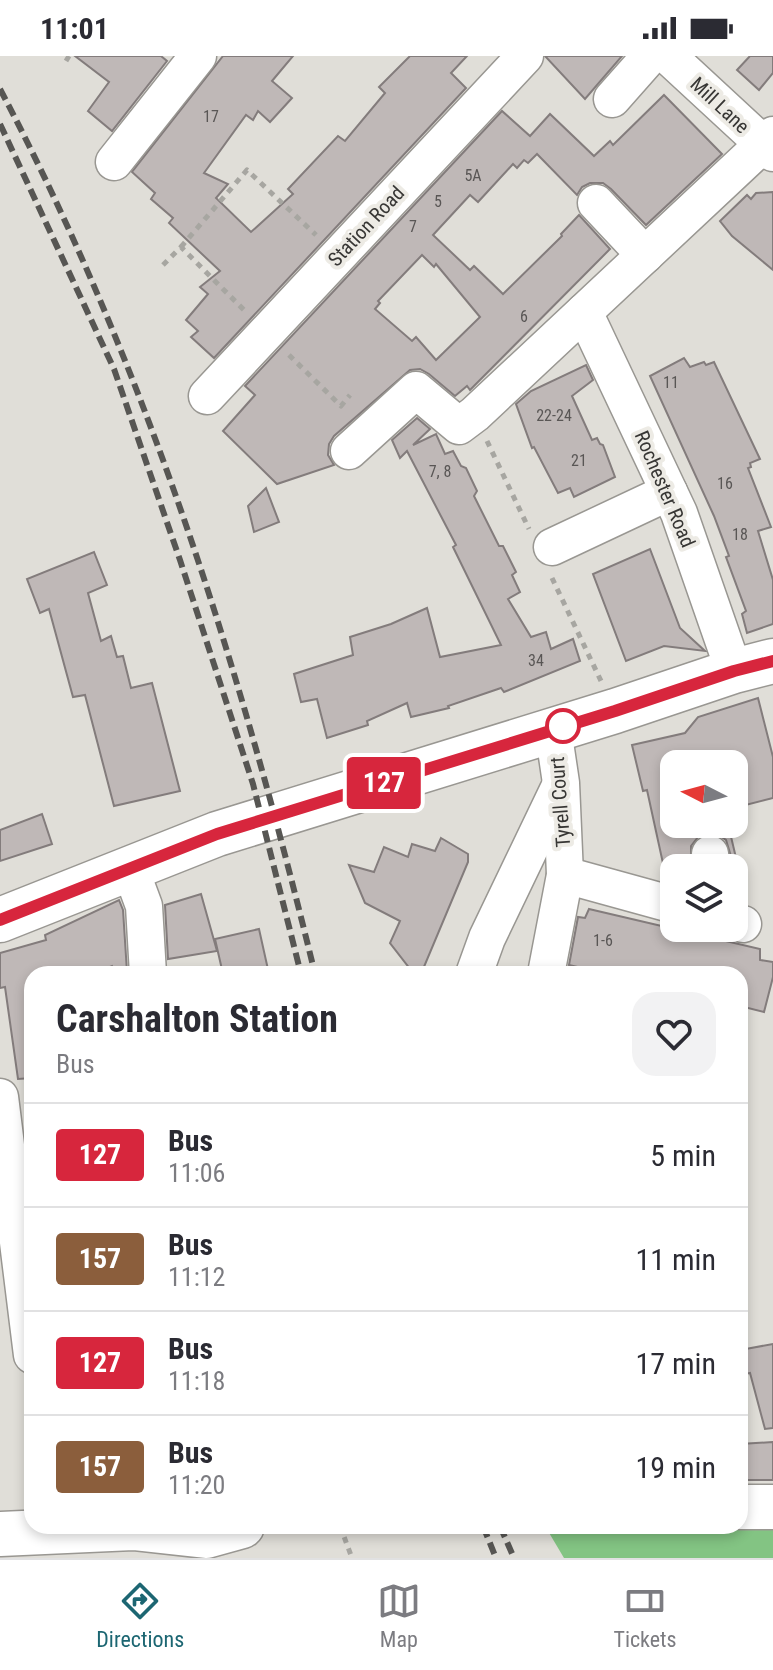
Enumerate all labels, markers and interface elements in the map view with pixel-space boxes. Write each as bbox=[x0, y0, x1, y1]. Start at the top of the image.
text: 11:01 bbox=[40, 11, 109, 46]
street label: Mill Lane bbox=[686, 72, 754, 138]
house number: 17 bbox=[203, 107, 219, 126]
house number: 5A bbox=[464, 166, 482, 185]
street label: Station Road bbox=[323, 181, 409, 271]
house number: 5 bbox=[434, 192, 442, 211]
house number: 7 bbox=[409, 217, 417, 236]
house number: 6 bbox=[520, 307, 528, 326]
house number: 11 bbox=[663, 373, 679, 392]
house number: 22-24 bbox=[536, 406, 572, 425]
street label: Rochester Road bbox=[630, 427, 700, 551]
house number: 21 bbox=[571, 451, 587, 470]
house number: 7, 8 bbox=[429, 462, 451, 481]
house number: 16 bbox=[717, 474, 733, 493]
house number: 18 bbox=[732, 525, 748, 544]
house number: 34 bbox=[528, 651, 544, 670]
unlabelled marker bbox=[546, 709, 580, 743]
north arrow bbox=[660, 750, 748, 838]
map controls bbox=[660, 750, 748, 942]
street label: Tyrell Court bbox=[545, 756, 575, 848]
line badge: 127 bbox=[338, 757, 430, 809]
text: 127 bbox=[363, 766, 405, 799]
button: layers bbox=[660, 854, 748, 942]
house number: 1-6 bbox=[593, 931, 613, 950]
button: heart bbox=[632, 992, 716, 1076]
text: Carshalton Station bbox=[56, 997, 338, 1041]
text: Bus bbox=[56, 1049, 95, 1079]
text: Bus bbox=[168, 1123, 213, 1158]
text: 127 bbox=[79, 1138, 121, 1171]
text: 5 min bbox=[650, 1138, 716, 1173]
text: 11:06 bbox=[168, 1158, 225, 1188]
text: Bus bbox=[168, 1227, 213, 1262]
text: 157 bbox=[79, 1242, 121, 1275]
text: 11 min bbox=[635, 1242, 716, 1277]
text: 11:12 bbox=[168, 1262, 225, 1292]
text: Bus bbox=[168, 1331, 213, 1366]
text: 127 bbox=[79, 1346, 121, 1379]
text: 17 min bbox=[635, 1346, 716, 1381]
text: 11:18 bbox=[168, 1366, 225, 1396]
text: Bus bbox=[168, 1435, 213, 1470]
text: 157 bbox=[79, 1450, 121, 1483]
text: 19 min bbox=[635, 1450, 716, 1485]
text: 11:20 bbox=[168, 1470, 225, 1500]
tab: Directions bbox=[96, 1579, 184, 1652]
tab: Map bbox=[377, 1579, 421, 1652]
tab: Tickets bbox=[613, 1579, 677, 1652]

